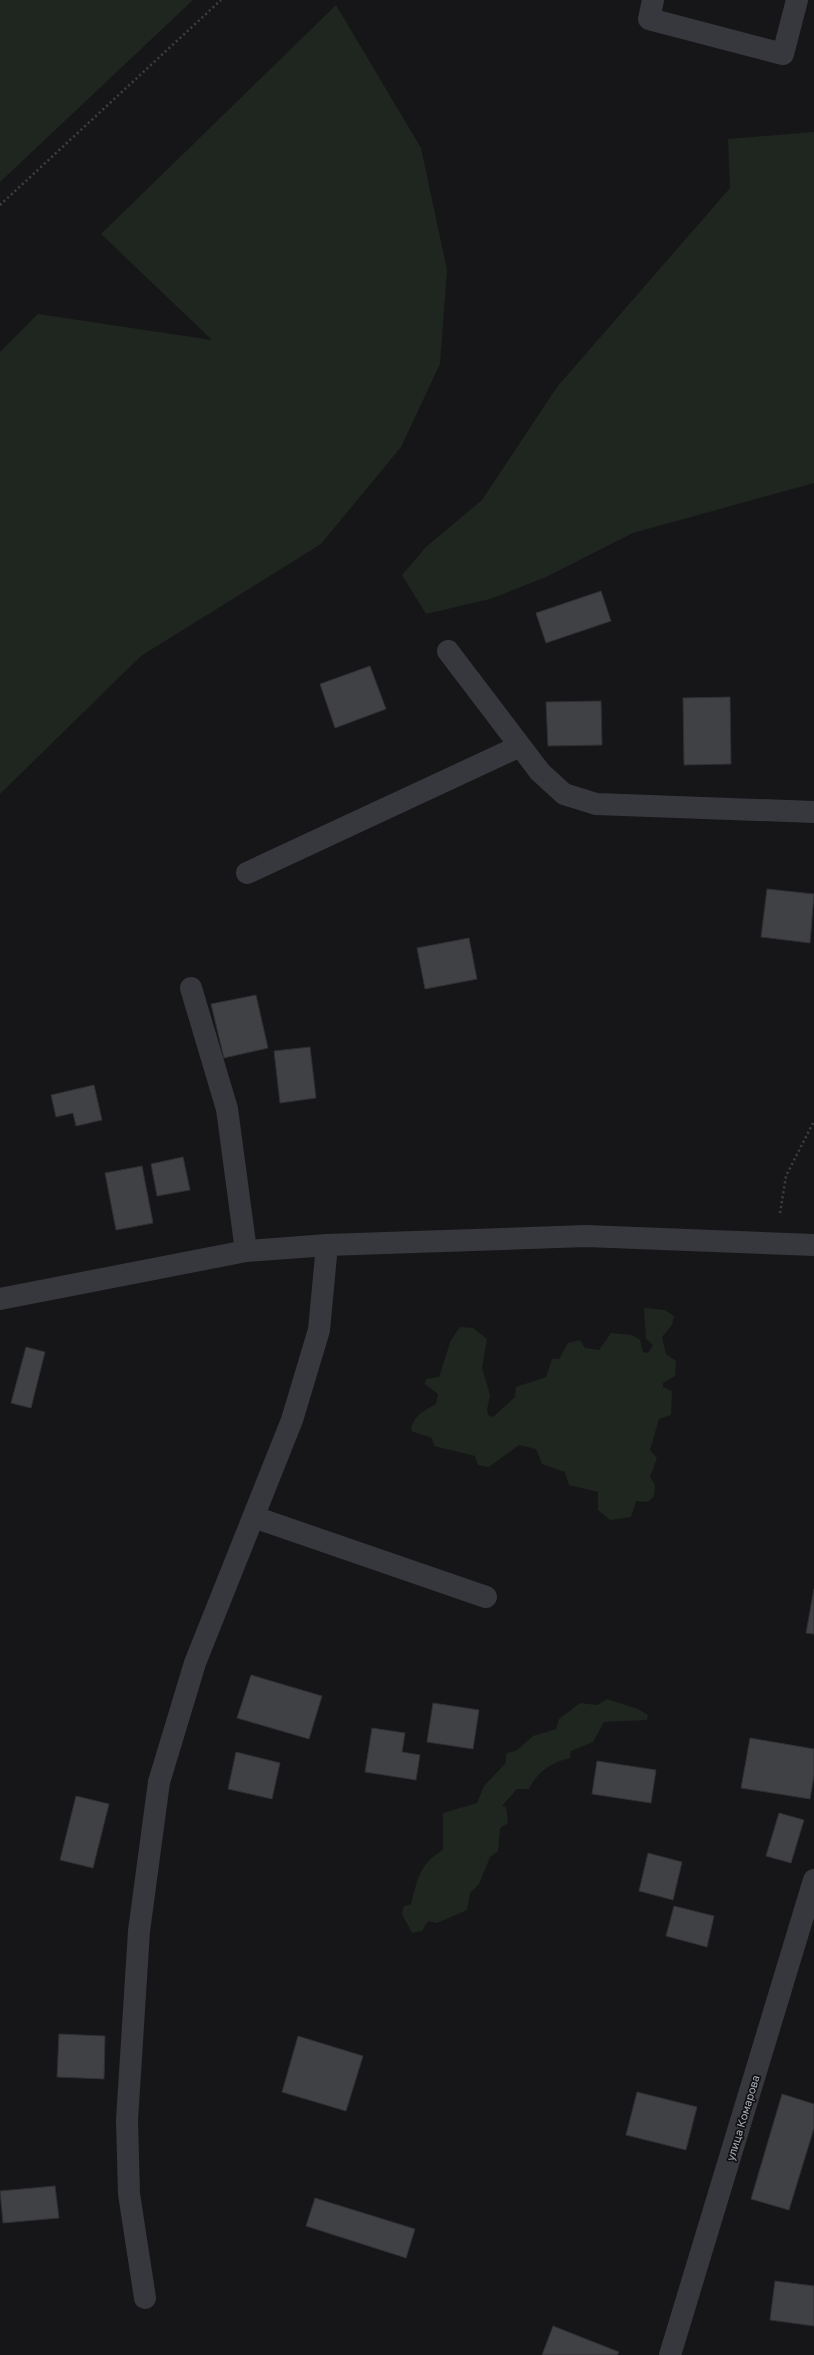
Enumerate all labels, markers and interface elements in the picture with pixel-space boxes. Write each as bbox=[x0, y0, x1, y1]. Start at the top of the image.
street label: улица Комарова bbox=[723, 2073, 762, 2162]

